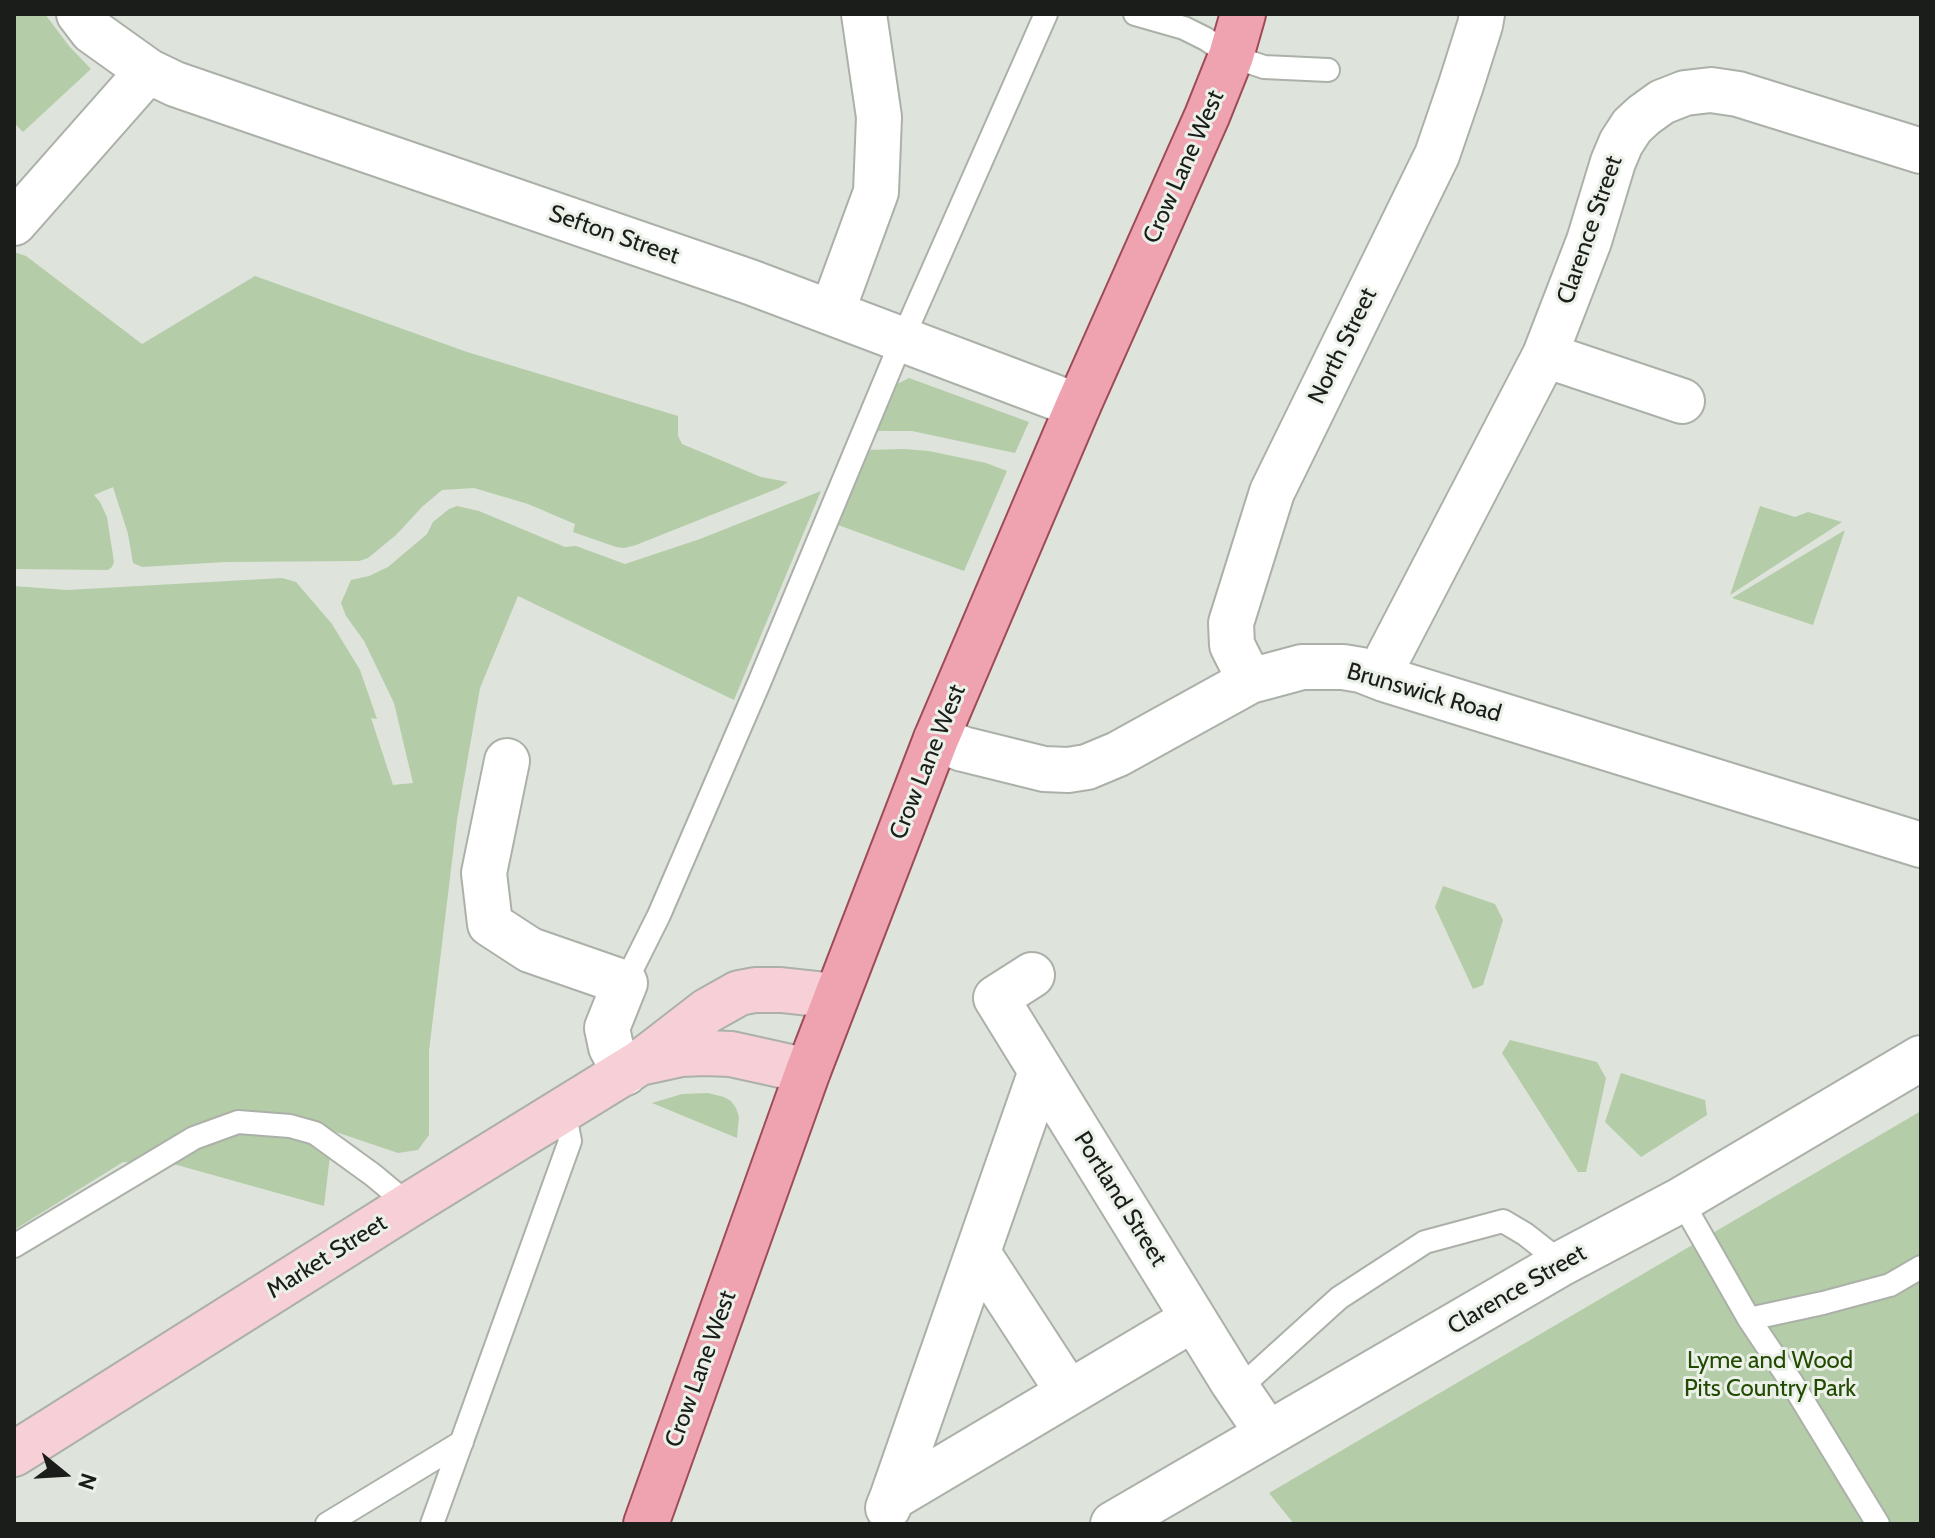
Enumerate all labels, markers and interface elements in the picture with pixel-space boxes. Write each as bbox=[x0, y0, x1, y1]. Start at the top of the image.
street label: Crow Lane West bbox=[1137, 86, 1231, 248]
street label: Clarence Street bbox=[1551, 152, 1629, 308]
street label: Sefton Street bbox=[545, 199, 683, 271]
street label: North Street bbox=[1303, 283, 1383, 409]
street label: Brunswick Road bbox=[1343, 657, 1505, 729]
street label: Crow Lane West bbox=[884, 680, 972, 844]
street label: Portland Street bbox=[1067, 1126, 1173, 1272]
street label: Market Street bbox=[262, 1209, 392, 1305]
street label: Clarence Street bbox=[1443, 1239, 1591, 1341]
street label: Crow Lane West bbox=[659, 1287, 743, 1451]
park label: Lyme and Wood Pits Country Park bbox=[1684, 1347, 1856, 1403]
north arrow bbox=[24, 1434, 104, 1514]
text: N bbox=[72, 1470, 103, 1493]

